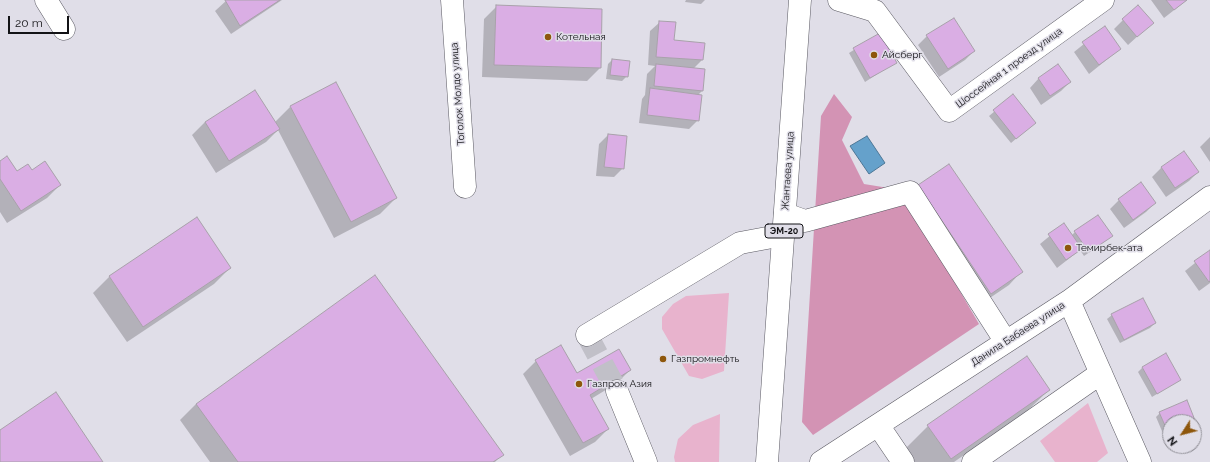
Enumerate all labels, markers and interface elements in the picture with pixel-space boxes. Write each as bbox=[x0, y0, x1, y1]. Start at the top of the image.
scale bar bbox=[10, 8, 71, 34]
text: 20 m bbox=[15, 16, 43, 30]
street label: Шоссейная 1 проезд улица bbox=[953, 25, 1065, 111]
place label: Котельная bbox=[556, 31, 606, 43]
marker: Котельная bbox=[543, 32, 553, 42]
street label: Тоголок Молдо улица bbox=[448, 42, 468, 146]
place label: Айсберг bbox=[882, 49, 922, 61]
marker: Айсберг bbox=[869, 50, 879, 60]
street label: Жантаева улица bbox=[779, 131, 797, 211]
road number: ЭМ-20 bbox=[765, 224, 803, 238]
place label: Темирбек-ата bbox=[1076, 242, 1142, 254]
marker: Темирбек-ата bbox=[1063, 243, 1073, 253]
street label: Данила Бабаева улица bbox=[969, 299, 1067, 369]
place label: Газпромнефть bbox=[671, 353, 739, 365]
marker: Газпромнефть bbox=[658, 354, 668, 364]
place label: Газпром Азия bbox=[587, 378, 652, 390]
marker: Газпром Азия bbox=[574, 379, 584, 389]
north arrow bbox=[1162, 414, 1202, 454]
text: N bbox=[1165, 434, 1180, 448]

